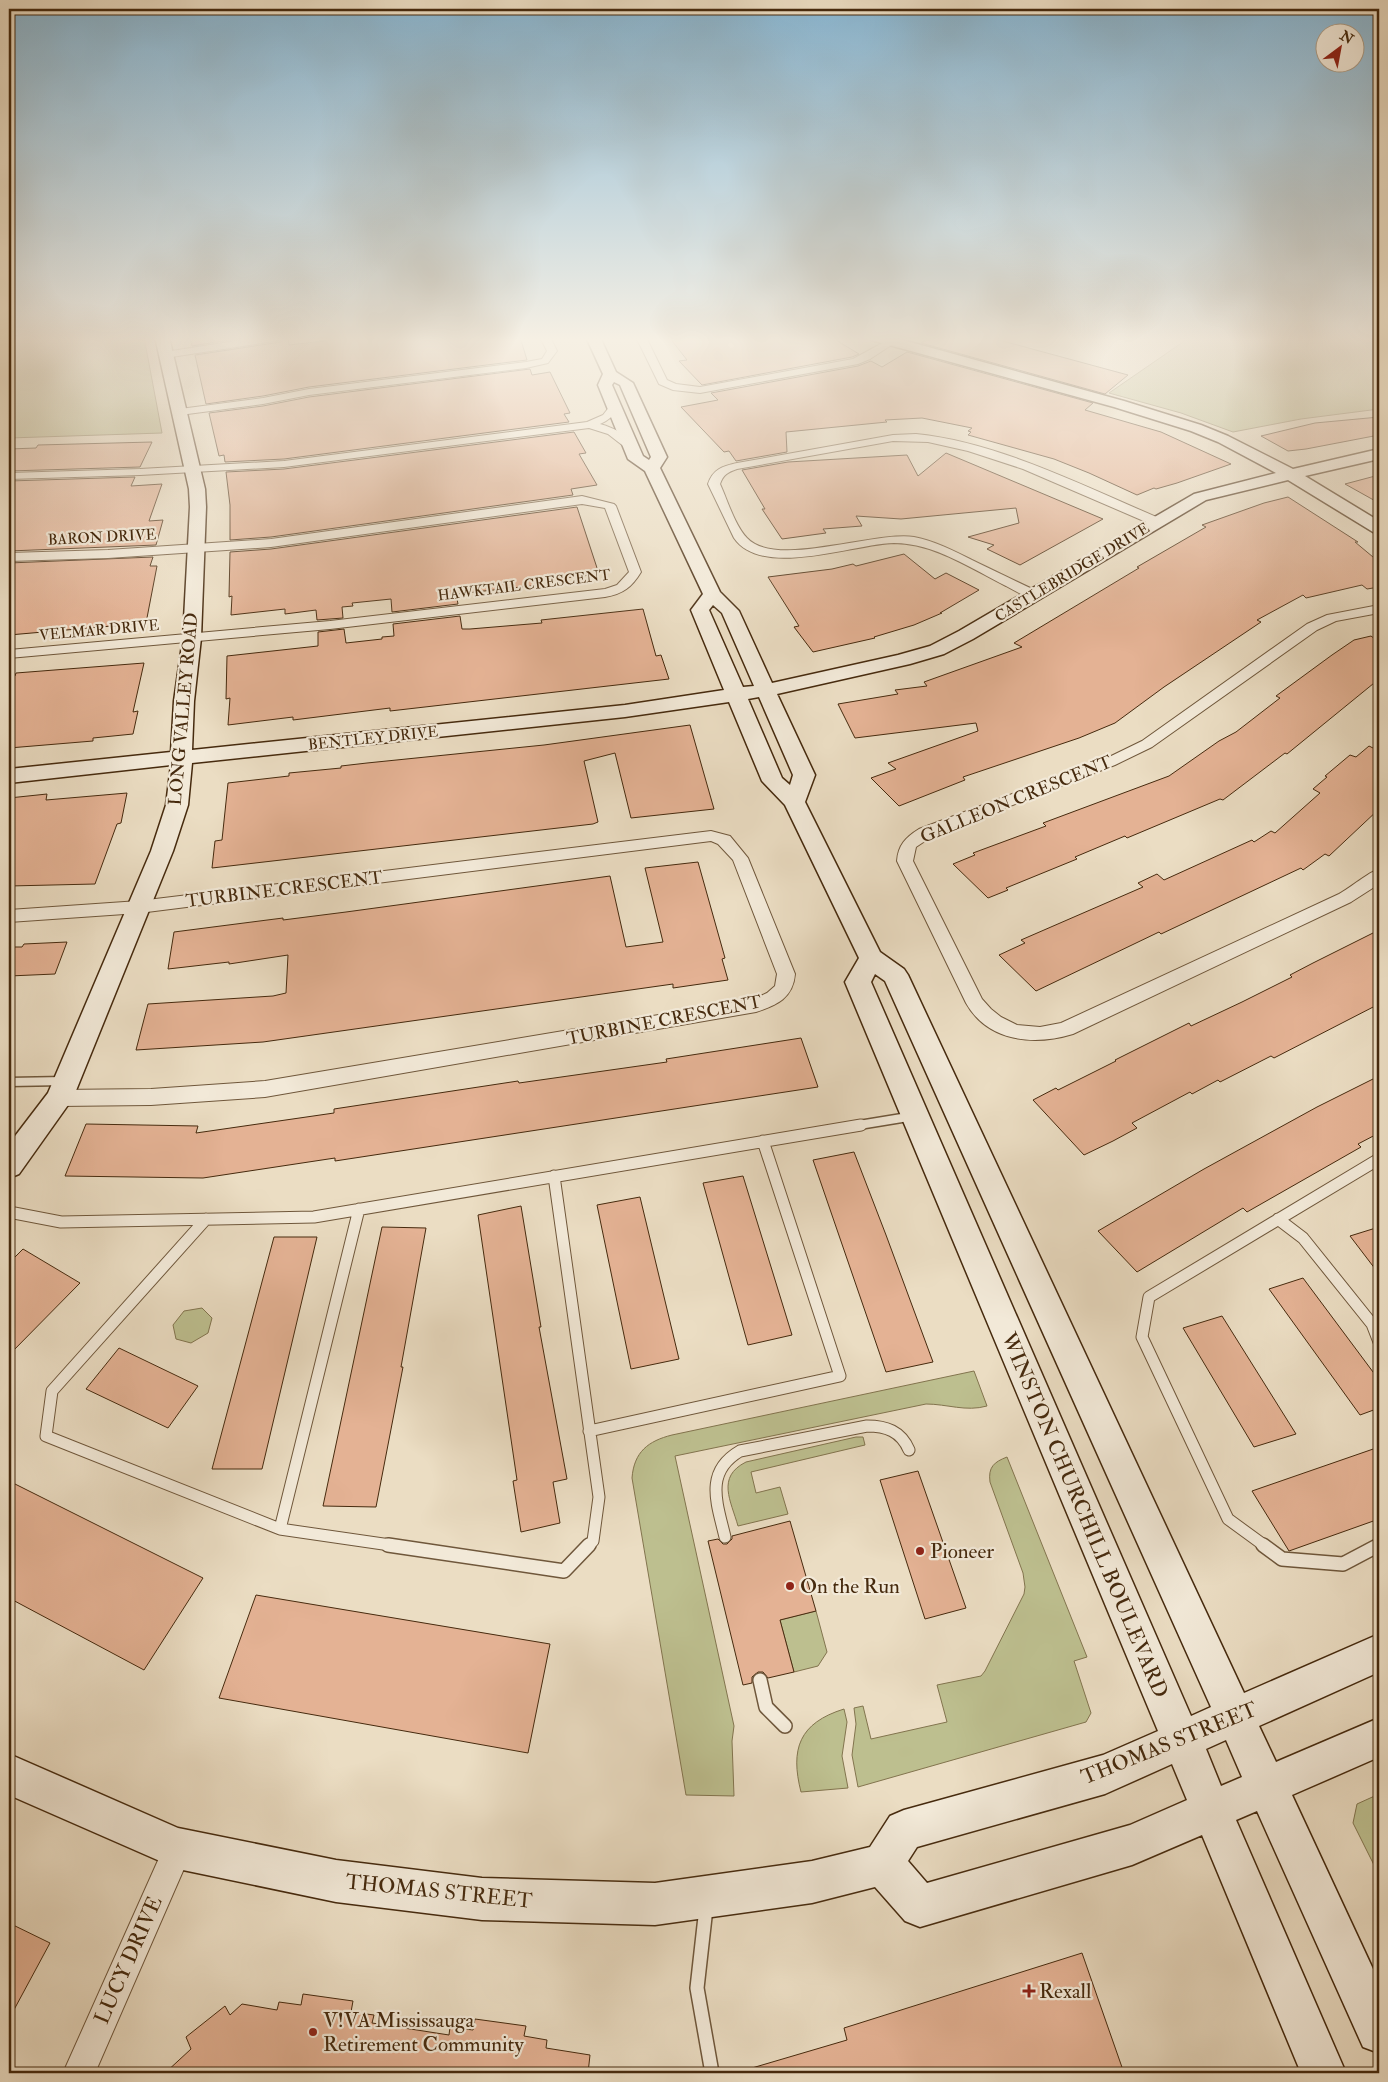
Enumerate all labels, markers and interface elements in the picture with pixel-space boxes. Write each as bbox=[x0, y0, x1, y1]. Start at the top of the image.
north arrow bbox=[1316, 22, 1366, 72]
text: N bbox=[1336, 26, 1357, 48]
street label: CASTLEBRIDGE DRIVE bbox=[991, 519, 1153, 626]
street label: BARON DRIVE bbox=[47, 525, 157, 550]
street label: HAWKTAIL CRESCENT bbox=[437, 565, 612, 606]
street label: LONG VALLEY ROAD bbox=[164, 612, 203, 807]
street label: VELMAR DRIVE bbox=[38, 616, 160, 645]
street label: BENTLEY DRIVE bbox=[307, 722, 439, 755]
street label: GALLEON CRESCENT bbox=[917, 750, 1116, 848]
street label: TURBINE CRESCENT bbox=[184, 866, 384, 913]
street label: TURBINE CRESCENT bbox=[565, 990, 764, 1051]
street label: WINSTON CHURCHILL BOULEVARD bbox=[995, 1327, 1174, 1702]
place label: Pioneer bbox=[930, 1538, 994, 1565]
marker: Pioneer bbox=[914, 1545, 926, 1557]
place label: On the Run bbox=[800, 1573, 900, 1600]
marker: On the Run bbox=[784, 1580, 796, 1592]
street label: THOMAS STREET bbox=[1077, 1696, 1261, 1791]
street label: THOMAS STREET bbox=[344, 1868, 534, 1915]
street label: LUCY DRIVE bbox=[88, 1892, 169, 2028]
place label: Rexall bbox=[1039, 1978, 1092, 2005]
marker: Rexall bbox=[1023, 1985, 1035, 1997]
place label: V!VA Mississauga Retirement Community bbox=[323, 2007, 524, 2058]
marker: V!VA Mississauga Retirement Community bbox=[307, 2026, 319, 2038]

